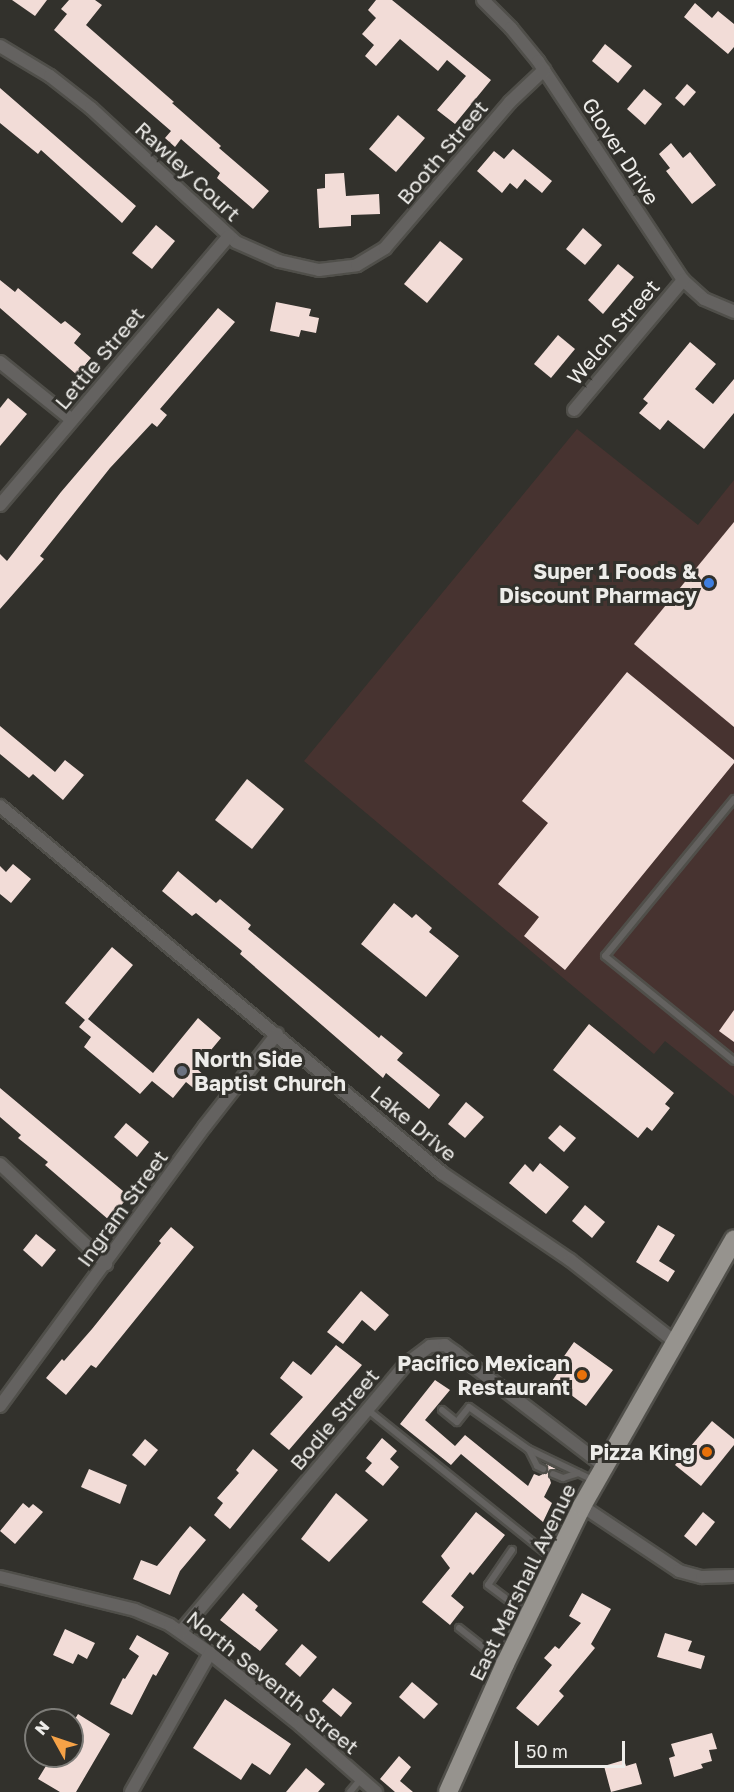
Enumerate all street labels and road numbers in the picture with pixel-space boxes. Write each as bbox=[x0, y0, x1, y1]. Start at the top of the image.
street label: Glover Drive bbox=[577, 93, 665, 209]
street label: Booth Street bbox=[391, 95, 493, 209]
street label: Rawley Court bbox=[130, 116, 246, 226]
street label: Welch Street bbox=[562, 274, 664, 390]
street label: Lettie Street bbox=[49, 302, 149, 414]
street label: Lake Drive bbox=[366, 1080, 462, 1166]
street label: Ingram Street bbox=[71, 1145, 173, 1271]
street label: Bodie Street bbox=[284, 1363, 384, 1475]
street label: East Marshall Avenue bbox=[463, 1479, 581, 1685]
street label: North Seventh Street bbox=[182, 1605, 364, 1759]

